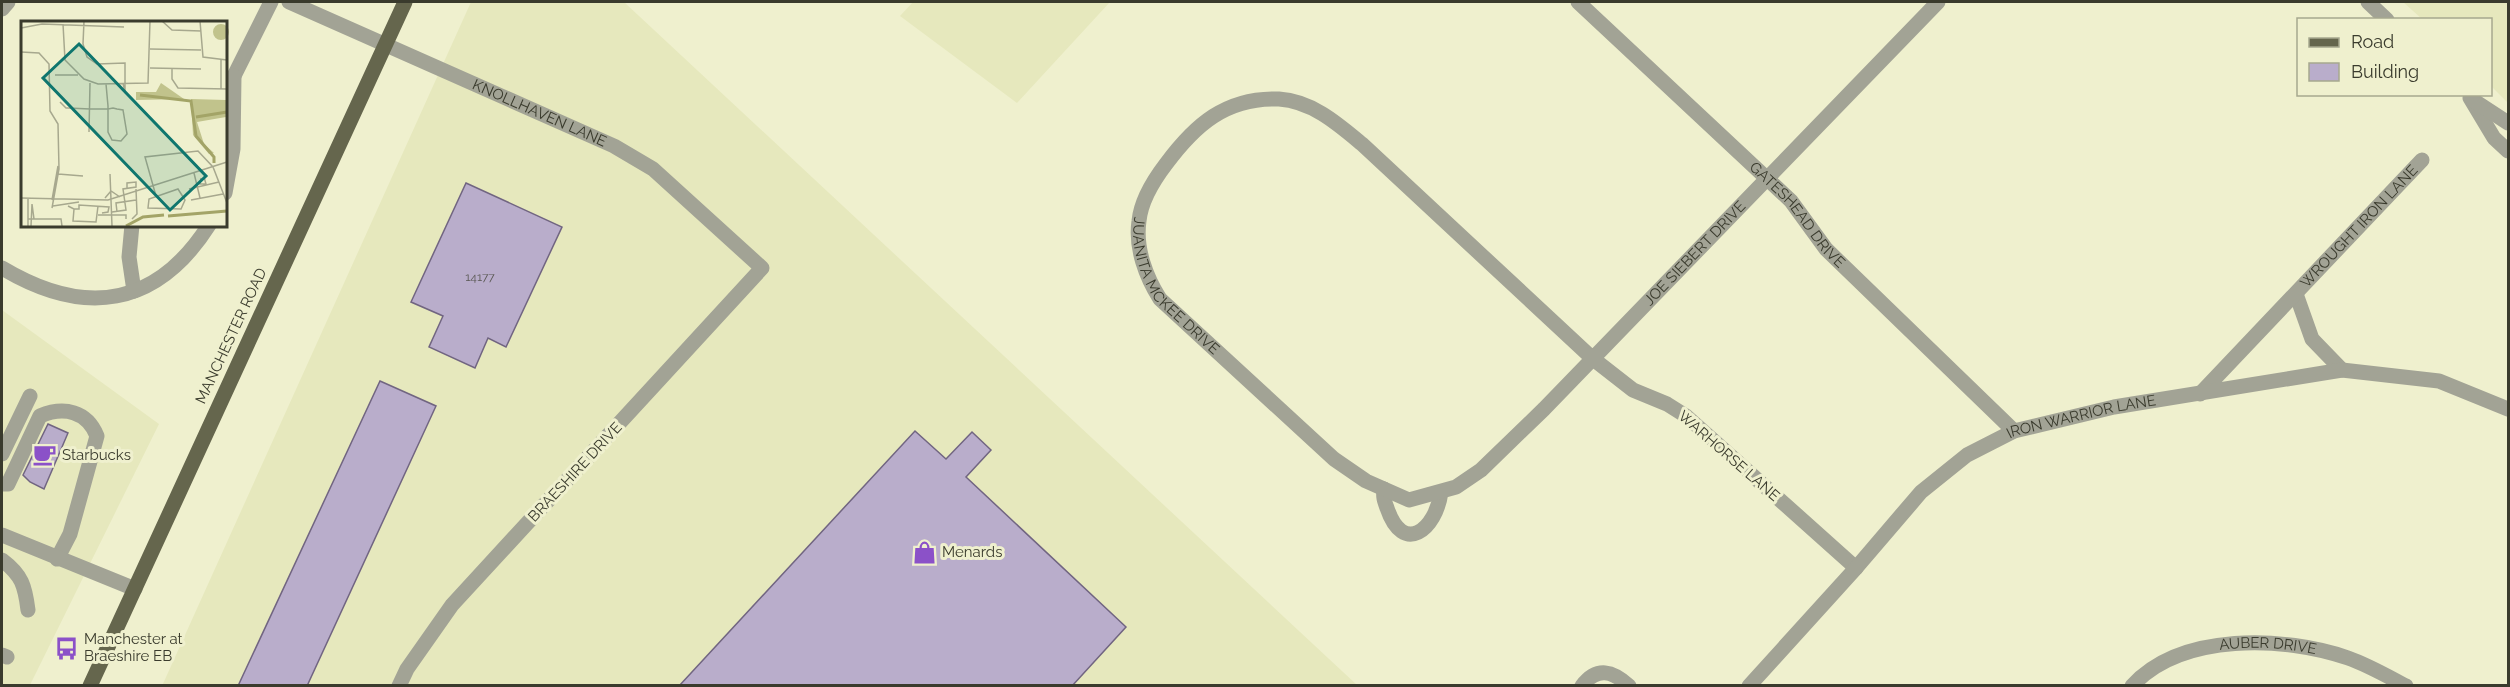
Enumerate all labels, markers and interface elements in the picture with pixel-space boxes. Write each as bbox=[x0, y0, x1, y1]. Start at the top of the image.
legend bbox=[2297, 18, 2492, 96]
inset map bbox=[21, 21, 226, 226]
text: Road bbox=[2351, 31, 2394, 52]
text: Building bbox=[2351, 61, 2419, 82]
street label: KNOLLHAVEN LANE bbox=[470, 75, 609, 151]
street label: GATESHEAD DRIVE bbox=[1746, 158, 1849, 271]
street label: WROUGHT IRON LANE bbox=[2297, 161, 2421, 291]
street label: JOE SIEBERT DRIVE bbox=[1640, 197, 1749, 309]
street label: JUANITA MCKEE DRIVE bbox=[1129, 216, 1223, 358]
street label: MANCHESTER ROAD bbox=[192, 265, 271, 407]
house number: 14177 bbox=[465, 270, 495, 284]
street label: IRON WARRIOR LANE bbox=[2003, 391, 2157, 442]
street label: WARHORSE LANE bbox=[1675, 407, 1783, 505]
street label: BRAESHIRE DRIVE bbox=[524, 419, 626, 525]
cafe icon: Starbucks bbox=[31, 442, 57, 468]
place label: Starbucks bbox=[62, 446, 131, 464]
shop icon: Menards bbox=[911, 539, 937, 565]
place label: Menards bbox=[942, 543, 1002, 561]
place label: Manchester at Braeshire EB bbox=[84, 630, 183, 665]
street label: AUBER DRIVE bbox=[2218, 634, 2318, 658]
bus stop icon: Manchester at Braeshire EB bbox=[53, 635, 79, 661]

